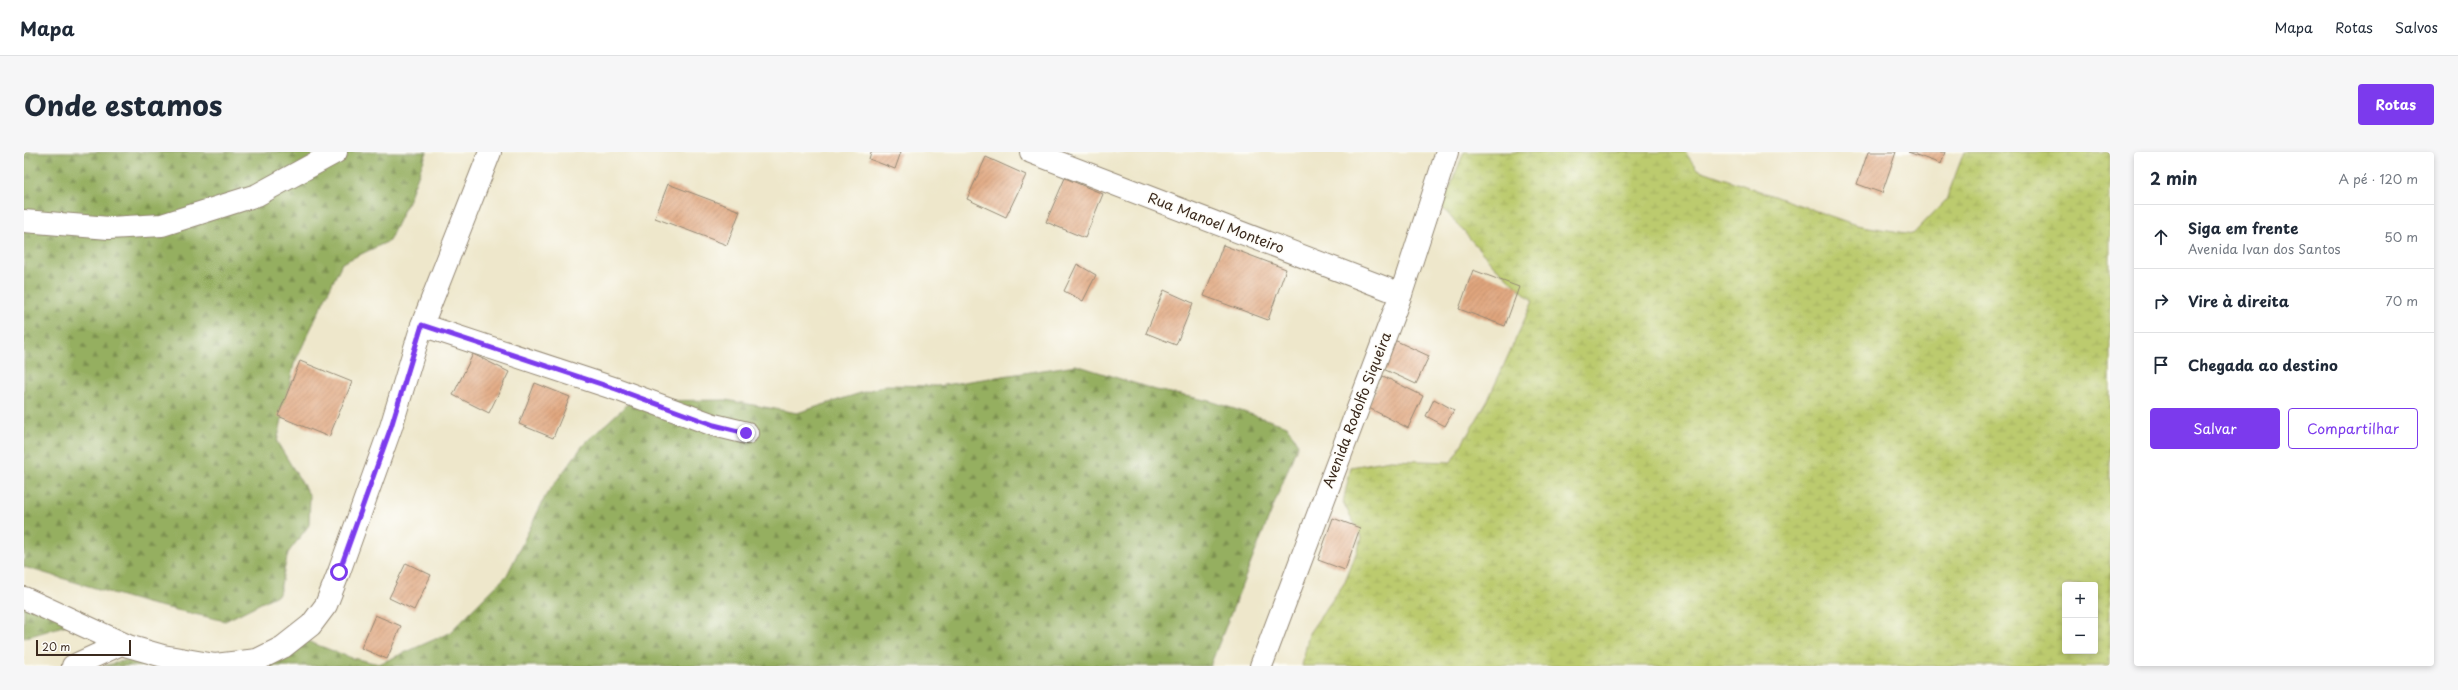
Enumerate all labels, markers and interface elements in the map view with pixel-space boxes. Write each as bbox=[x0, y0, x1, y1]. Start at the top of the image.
text: Mapa bbox=[20, 14, 75, 42]
text: Mapa bbox=[2274, 17, 2313, 38]
text: Rotas bbox=[2335, 17, 2373, 38]
text: Salvos bbox=[2395, 17, 2438, 38]
text: Onde estamos bbox=[24, 83, 223, 126]
button: Rotas bbox=[2358, 84, 2434, 125]
text: 2 min bbox=[2150, 165, 2197, 191]
text: A pé · 120 m bbox=[2339, 169, 2418, 188]
street label: Rua Manoel Monteiro bbox=[1145, 187, 1288, 258]
text: Siga em frente bbox=[2188, 216, 2298, 239]
icon: ahead bbox=[2150, 226, 2172, 248]
text: 50 m bbox=[2384, 227, 2418, 246]
text: Avenida Ivan dos Santos bbox=[2188, 239, 2341, 258]
text: Vire à direita bbox=[2188, 289, 2289, 312]
icon: right bbox=[2150, 290, 2172, 312]
text: 70 m bbox=[2385, 291, 2418, 310]
street label: Avenida Rodolfo Siqueira bbox=[1317, 329, 1396, 491]
text: Chegada ao destino bbox=[2188, 353, 2338, 376]
icon: arrive bbox=[2150, 354, 2172, 376]
button: Salvar bbox=[2150, 408, 2280, 449]
button: Compartilhar bbox=[2288, 408, 2418, 449]
route end bbox=[737, 424, 755, 442]
route start bbox=[330, 563, 348, 581]
map controls bbox=[2062, 582, 2098, 654]
button: + bbox=[2062, 582, 2098, 618]
button: − bbox=[2062, 618, 2098, 654]
scale bar bbox=[36, 638, 131, 657]
text: 20 m bbox=[42, 638, 70, 655]

